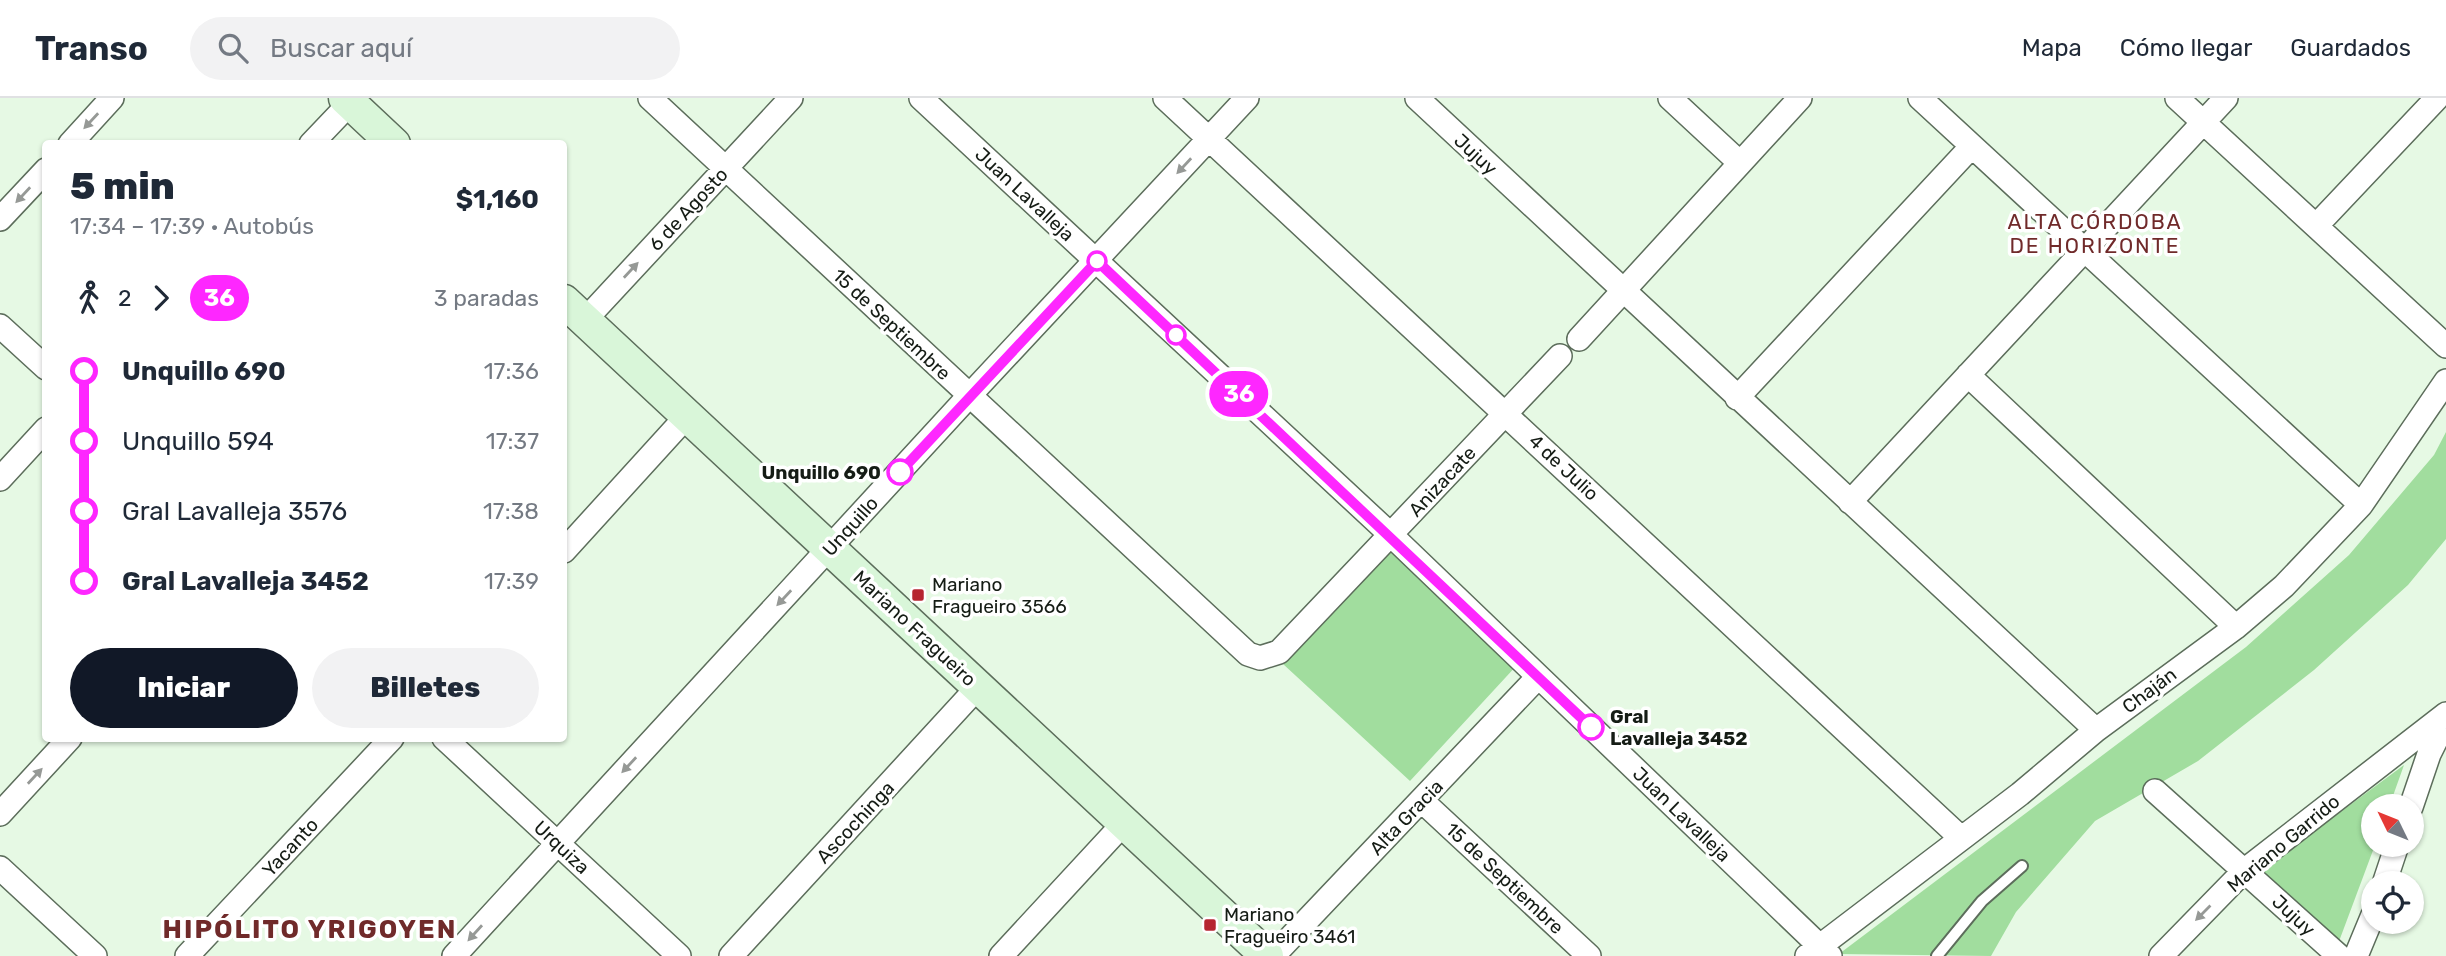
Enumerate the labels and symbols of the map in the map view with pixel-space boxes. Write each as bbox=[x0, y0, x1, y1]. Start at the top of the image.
one-way arrow bbox=[83, 112, 99, 130]
street label: Jujuy bbox=[1449, 129, 1502, 180]
street label: Juan Lavalleja bbox=[970, 143, 1079, 246]
one-way arrow bbox=[1176, 157, 1192, 175]
street label: 6 de Agosto bbox=[644, 163, 733, 256]
one-way arrow bbox=[15, 186, 31, 203]
district label: ALTA CÓRDOBA DE HORIZONTE bbox=[2007, 209, 2183, 258]
unlabelled marker bbox=[1087, 251, 1107, 271]
one-way arrow bbox=[623, 261, 639, 279]
street label: 15 de Septiembre bbox=[828, 264, 955, 385]
unlabelled marker bbox=[1166, 325, 1186, 345]
line badge: 36 bbox=[1208, 371, 1270, 417]
street label: 4 de Julio bbox=[1524, 429, 1603, 505]
street label: Anizacate bbox=[1404, 441, 1481, 521]
marker: Unquillo 690 bbox=[887, 459, 913, 485]
place label: Unquillo 690 bbox=[761, 461, 881, 484]
street label: Unquillo bbox=[818, 492, 883, 561]
street label: Mariano Fragueiro bbox=[849, 566, 981, 691]
place label: Mariano Fragueiro 3566 bbox=[932, 573, 1067, 618]
marker: Mariano Fragueiro 3566 bbox=[910, 587, 926, 603]
one-way arrow bbox=[776, 589, 792, 606]
street label: Chaján bbox=[2118, 663, 2181, 718]
place label: Gral Lavalleja 3452 bbox=[1610, 705, 1748, 750]
marker: Gral Lavalleja 3452 bbox=[1578, 714, 1604, 740]
one-way arrow bbox=[621, 756, 637, 774]
street label: Juan Lavalleja bbox=[1628, 762, 1735, 867]
one-way arrow bbox=[27, 767, 43, 785]
street label: Alta Gracia bbox=[1365, 775, 1448, 860]
street label: Ascochinga bbox=[812, 777, 899, 868]
street label: Mariano Garrido bbox=[2222, 790, 2344, 897]
north arrow bbox=[2361, 794, 2424, 858]
street label: Yacanto bbox=[258, 813, 323, 881]
street label: Urquiza bbox=[529, 816, 594, 879]
street label: 15 de Septiembre bbox=[1441, 818, 1568, 939]
street label: Jujuy bbox=[2267, 890, 2320, 941]
place label: Mariano Fragueiro 3461 bbox=[1224, 903, 1355, 948]
one-way arrow bbox=[2196, 904, 2212, 921]
district label: HIPÓLITO YRIGOYEN bbox=[163, 913, 457, 945]
marker: Mariano Fragueiro 3461 bbox=[1202, 917, 1218, 933]
one-way arrow bbox=[467, 924, 483, 942]

